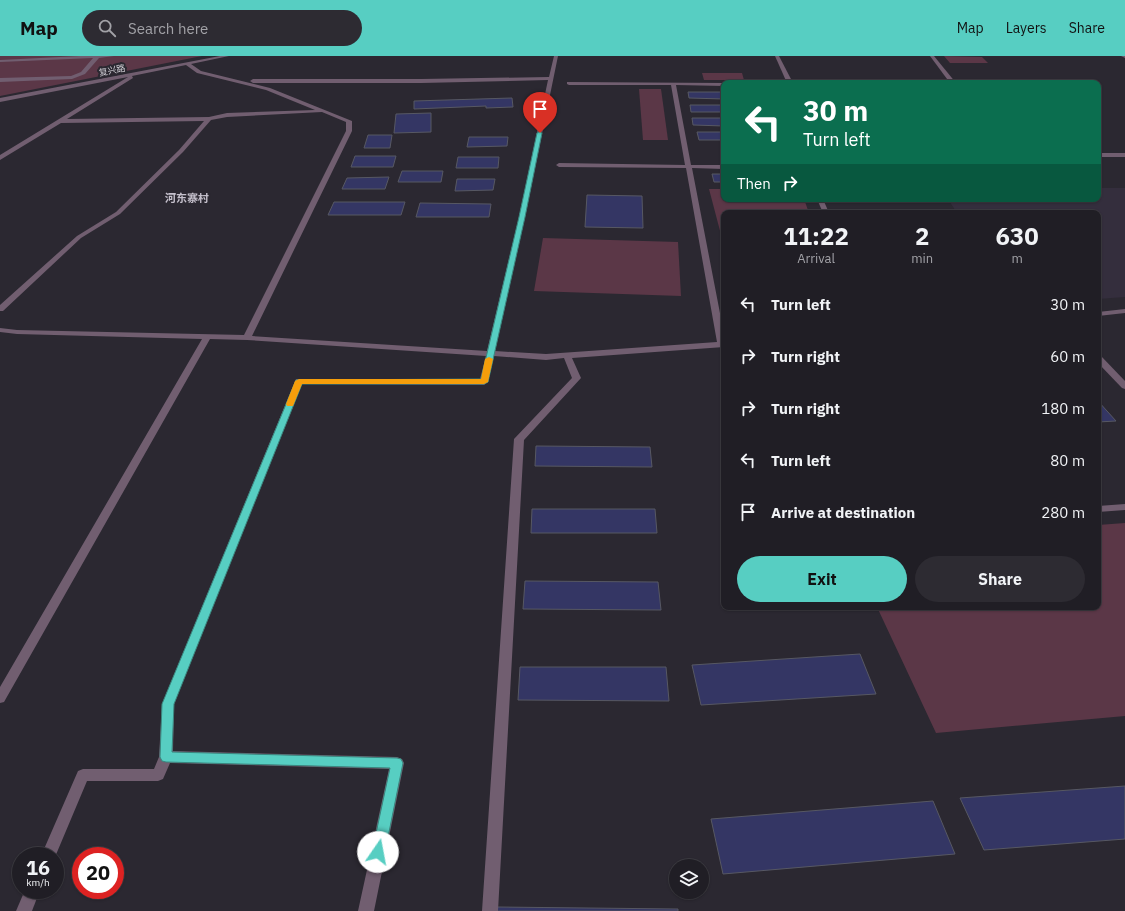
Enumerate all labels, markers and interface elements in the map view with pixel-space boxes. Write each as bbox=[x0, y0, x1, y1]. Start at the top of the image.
search box bbox=[82, 10, 362, 46]
text: Map bbox=[20, 16, 58, 40]
icon: search bbox=[96, 17, 118, 39]
text: Search here bbox=[128, 19, 208, 38]
text: Map bbox=[957, 19, 984, 37]
text: Layers bbox=[1006, 19, 1047, 37]
text: Share bbox=[1069, 19, 1105, 37]
street label: 复兴路 bbox=[98, 62, 126, 78]
pin bbox=[523, 92, 557, 133]
text: 30 m bbox=[803, 92, 868, 129]
icon: left bbox=[737, 96, 789, 148]
icon: arrive bbox=[529, 98, 551, 120]
text: Turn left bbox=[803, 128, 871, 151]
icon: right bbox=[779, 172, 801, 194]
text: Then bbox=[737, 174, 771, 193]
district label: 河东寨村 bbox=[165, 191, 209, 205]
text: 11:22 bbox=[783, 220, 849, 252]
text: 2 bbox=[915, 220, 929, 252]
text: 630 bbox=[995, 220, 1039, 252]
text: Arrival bbox=[797, 250, 835, 267]
text: min bbox=[911, 250, 933, 267]
text: m bbox=[1011, 250, 1023, 267]
icon: left bbox=[737, 293, 759, 315]
text: Turn left bbox=[771, 295, 831, 314]
text: 30 m bbox=[1050, 295, 1085, 314]
icon: right bbox=[737, 345, 759, 367]
text: Turn right bbox=[771, 347, 840, 366]
text: 60 m bbox=[1050, 347, 1085, 366]
icon: right bbox=[737, 397, 759, 419]
text: Turn right bbox=[771, 399, 840, 418]
text: 180 m bbox=[1041, 399, 1085, 418]
icon: left bbox=[737, 449, 759, 471]
text: Turn left bbox=[771, 451, 831, 470]
text: 80 m bbox=[1050, 451, 1085, 470]
icon: arrive bbox=[737, 501, 759, 523]
text: Arrive at destination bbox=[771, 503, 915, 522]
text: 280 m bbox=[1041, 503, 1085, 522]
button: Exit bbox=[737, 556, 907, 602]
button: Share bbox=[915, 556, 1085, 602]
position arrow bbox=[357, 831, 399, 873]
speed limit sign: 20 bbox=[72, 847, 124, 899]
text: 16 bbox=[26, 854, 50, 881]
map controls bbox=[669, 859, 709, 899]
button: layers bbox=[669, 859, 709, 899]
text: km/h bbox=[26, 876, 50, 889]

